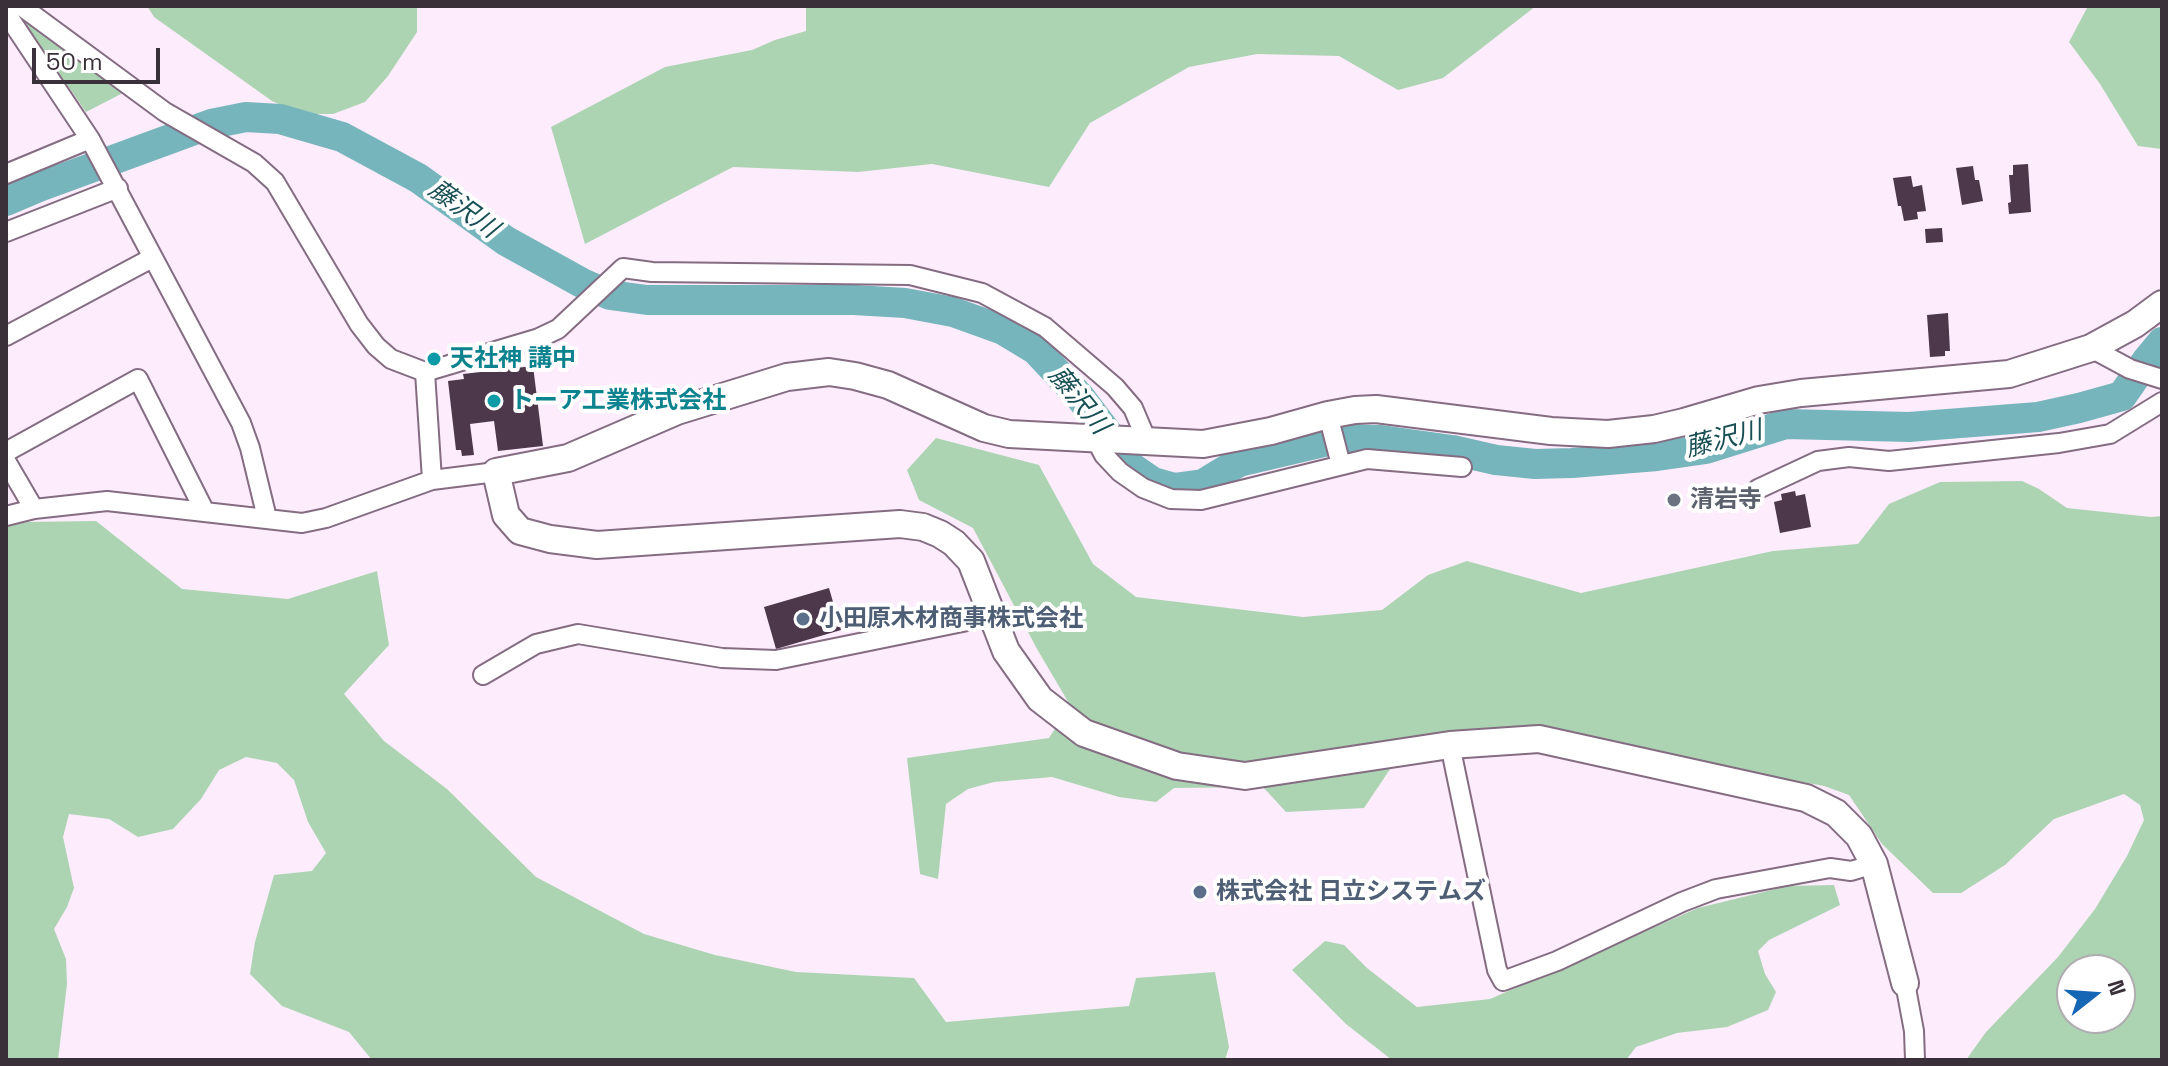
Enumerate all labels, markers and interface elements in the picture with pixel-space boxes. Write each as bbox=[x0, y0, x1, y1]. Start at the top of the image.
scale bar bbox=[36, 32, 164, 82]
text: 50 m bbox=[46, 46, 103, 77]
water label: 藤沢川 bbox=[422, 174, 504, 246]
place label: 天社神 講中 bbox=[450, 345, 576, 373]
marker: 天社神 講中 bbox=[425, 350, 443, 368]
water label: 藤沢川 bbox=[1041, 361, 1115, 441]
place label: トーア工業株式会社 bbox=[510, 387, 726, 415]
marker: トーア工業株式会社 bbox=[485, 392, 503, 410]
water label: 藤沢川 bbox=[1682, 415, 1766, 465]
place label: 清岩寺 bbox=[1690, 486, 1762, 514]
marker: 清岩寺 bbox=[1665, 491, 1683, 509]
place label: 小田原木材商事株式会社 bbox=[819, 605, 1083, 633]
marker: 小田原木材商事株式会社 bbox=[794, 610, 812, 628]
place label: 株式会社 日立システムズ bbox=[1216, 878, 1486, 906]
marker: 株式会社 日立システムズ bbox=[1191, 883, 1209, 901]
north arrow bbox=[2056, 954, 2136, 1034]
text: N bbox=[2101, 976, 2133, 999]

